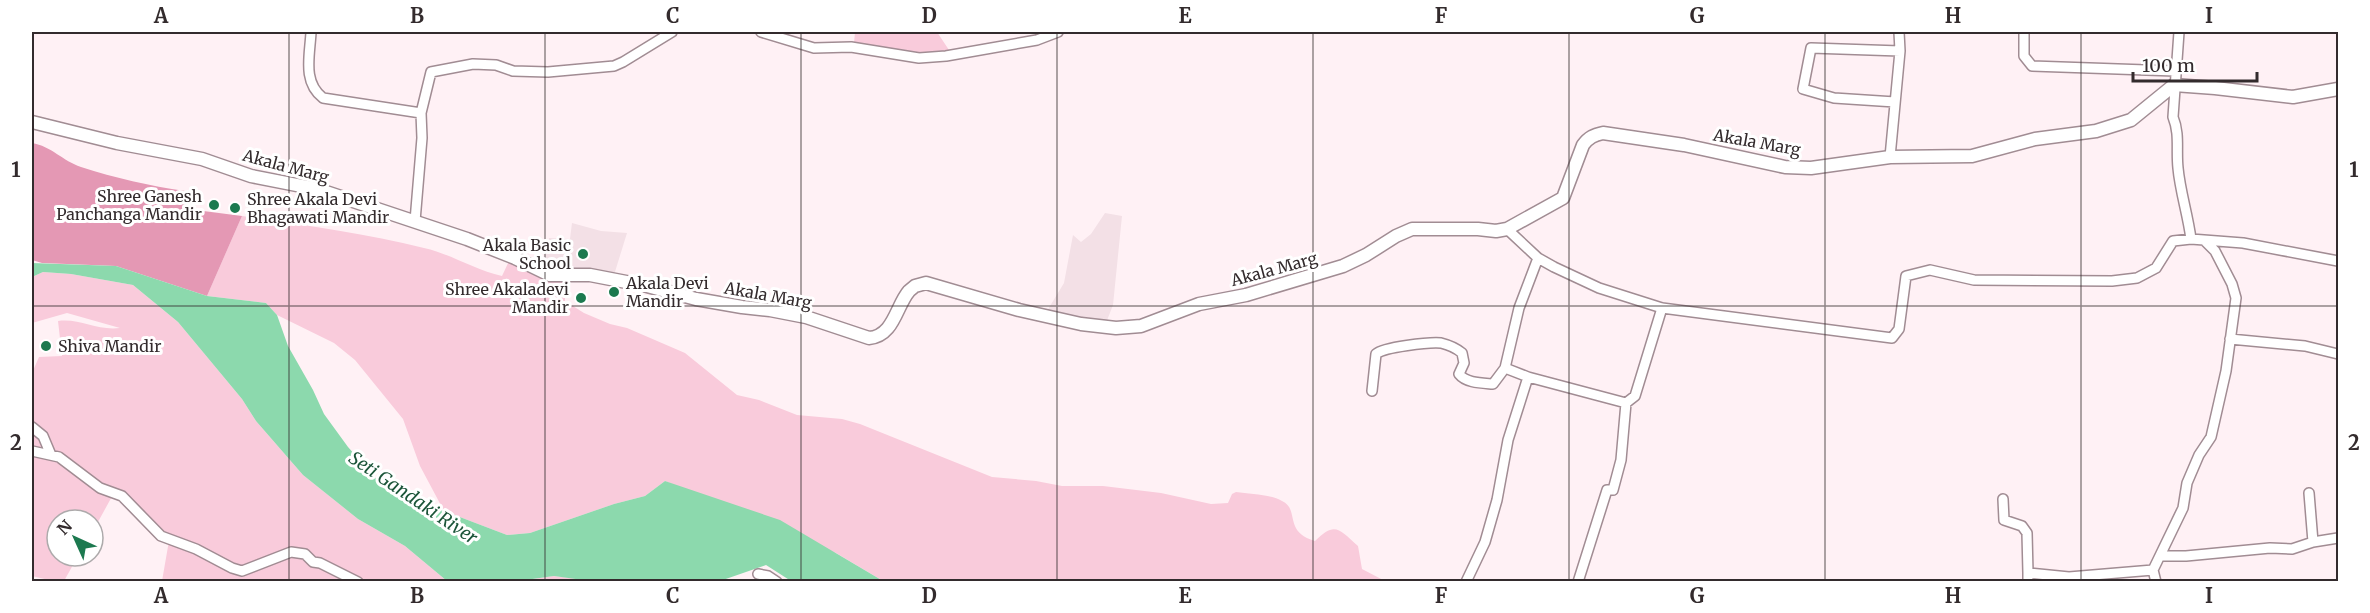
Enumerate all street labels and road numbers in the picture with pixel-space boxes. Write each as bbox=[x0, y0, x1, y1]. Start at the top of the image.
street label: Akala Marg bbox=[1711, 124, 1803, 160]
street label: Akala Marg bbox=[240, 145, 332, 187]
street label: Akala Marg bbox=[1228, 248, 1320, 290]
street label: Akala Marg bbox=[722, 277, 814, 313]

